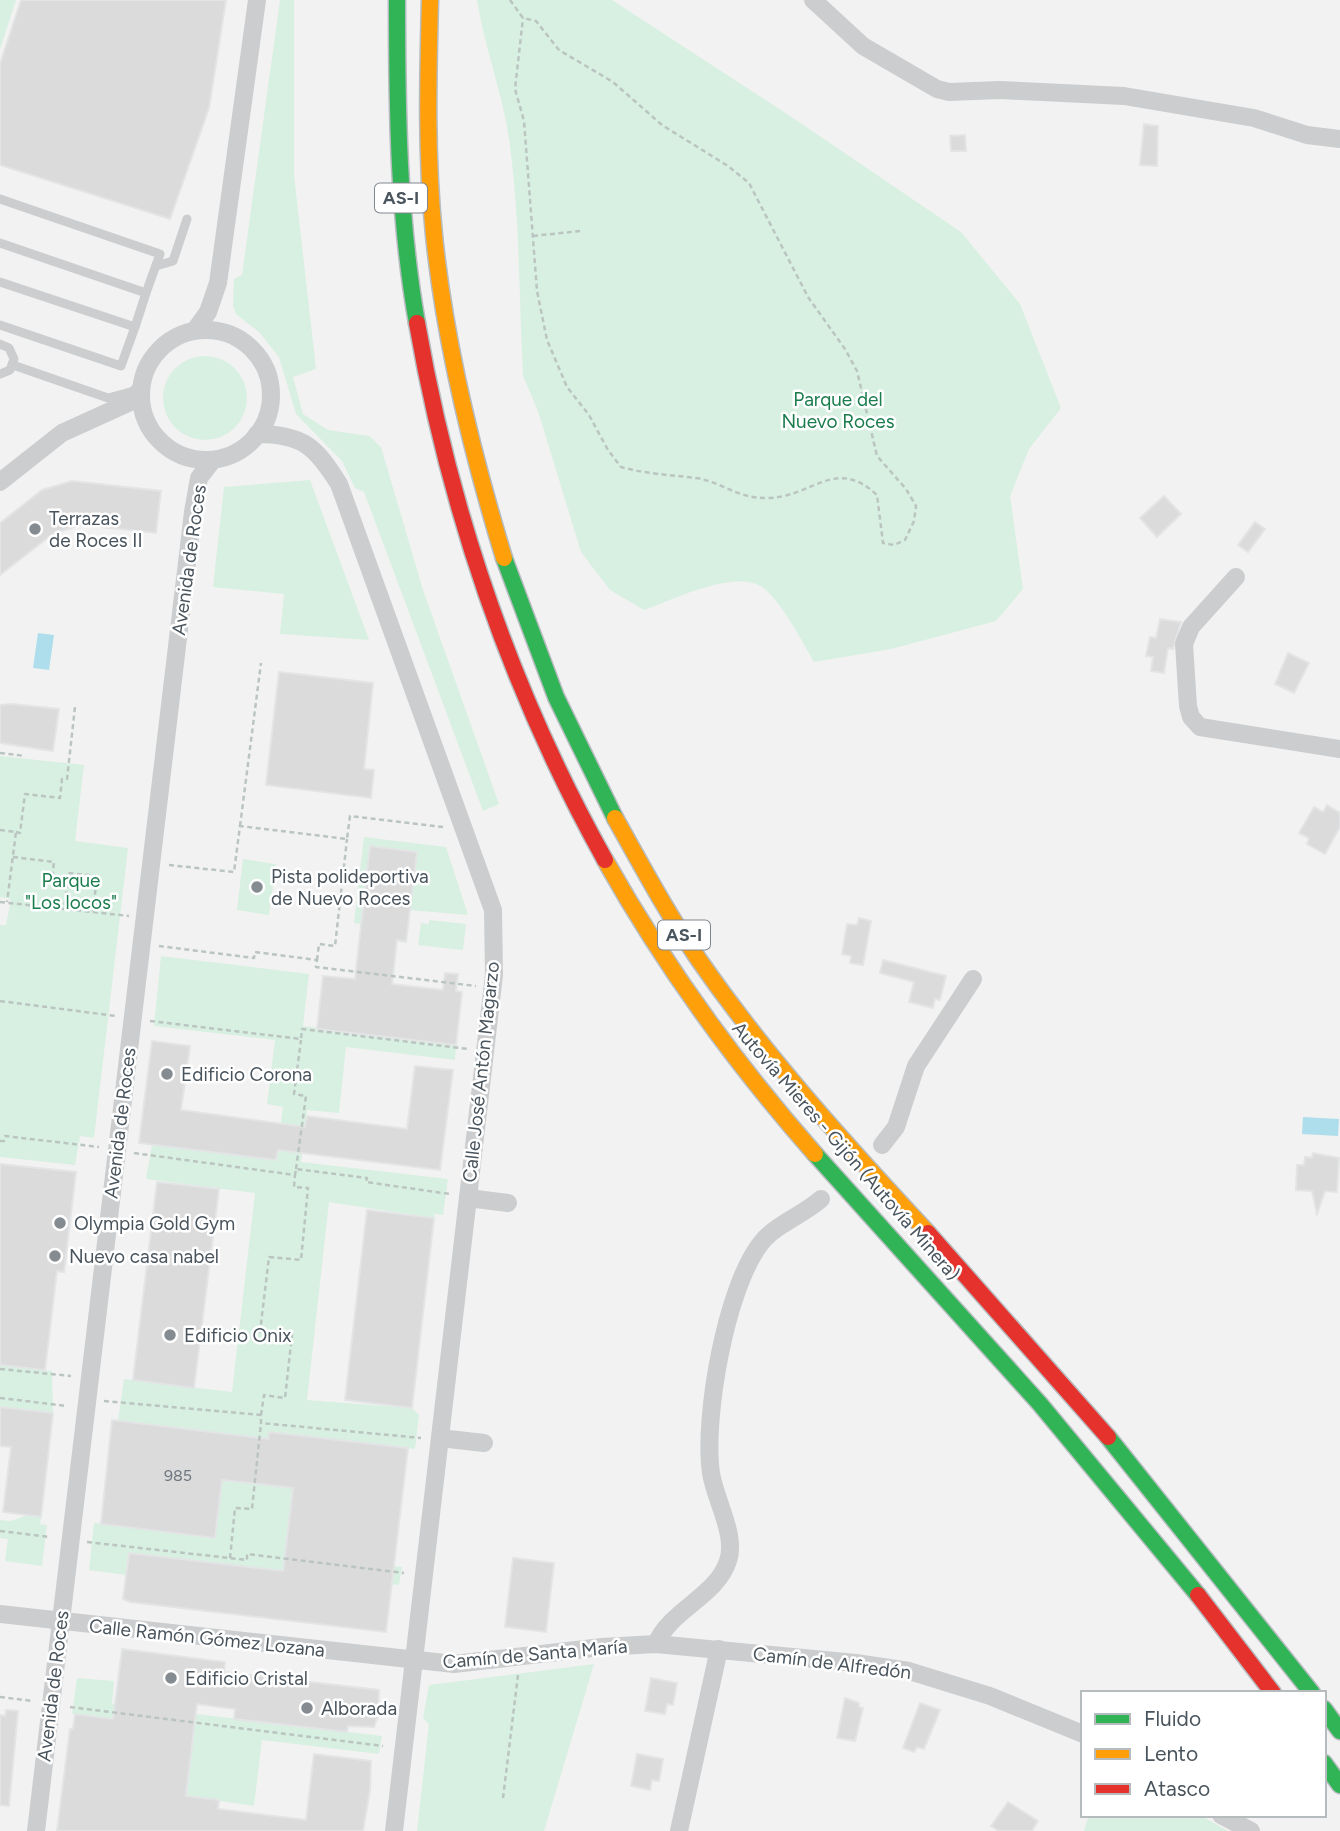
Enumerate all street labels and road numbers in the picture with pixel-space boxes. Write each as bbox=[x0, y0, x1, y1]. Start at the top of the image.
road number: AS-I bbox=[375, 183, 427, 212]
street label: Avenida de Roces bbox=[167, 483, 211, 637]
road number: AS-I bbox=[658, 920, 710, 950]
street label: Calle José Antón Magarzo bbox=[458, 960, 504, 1184]
street label: Autovía Mieres - Gijón (Autovía Minera) bbox=[727, 1017, 965, 1285]
street label: Avenida de Roces bbox=[99, 1046, 141, 1200]
street label: Avenida de Roces bbox=[32, 1609, 74, 1763]
street label: Calle Ramón Gómez Lozana bbox=[88, 1614, 326, 1662]
street label: Camín de Santa María bbox=[442, 1634, 628, 1674]
street label: Camín de Alfredón bbox=[752, 1642, 912, 1684]

